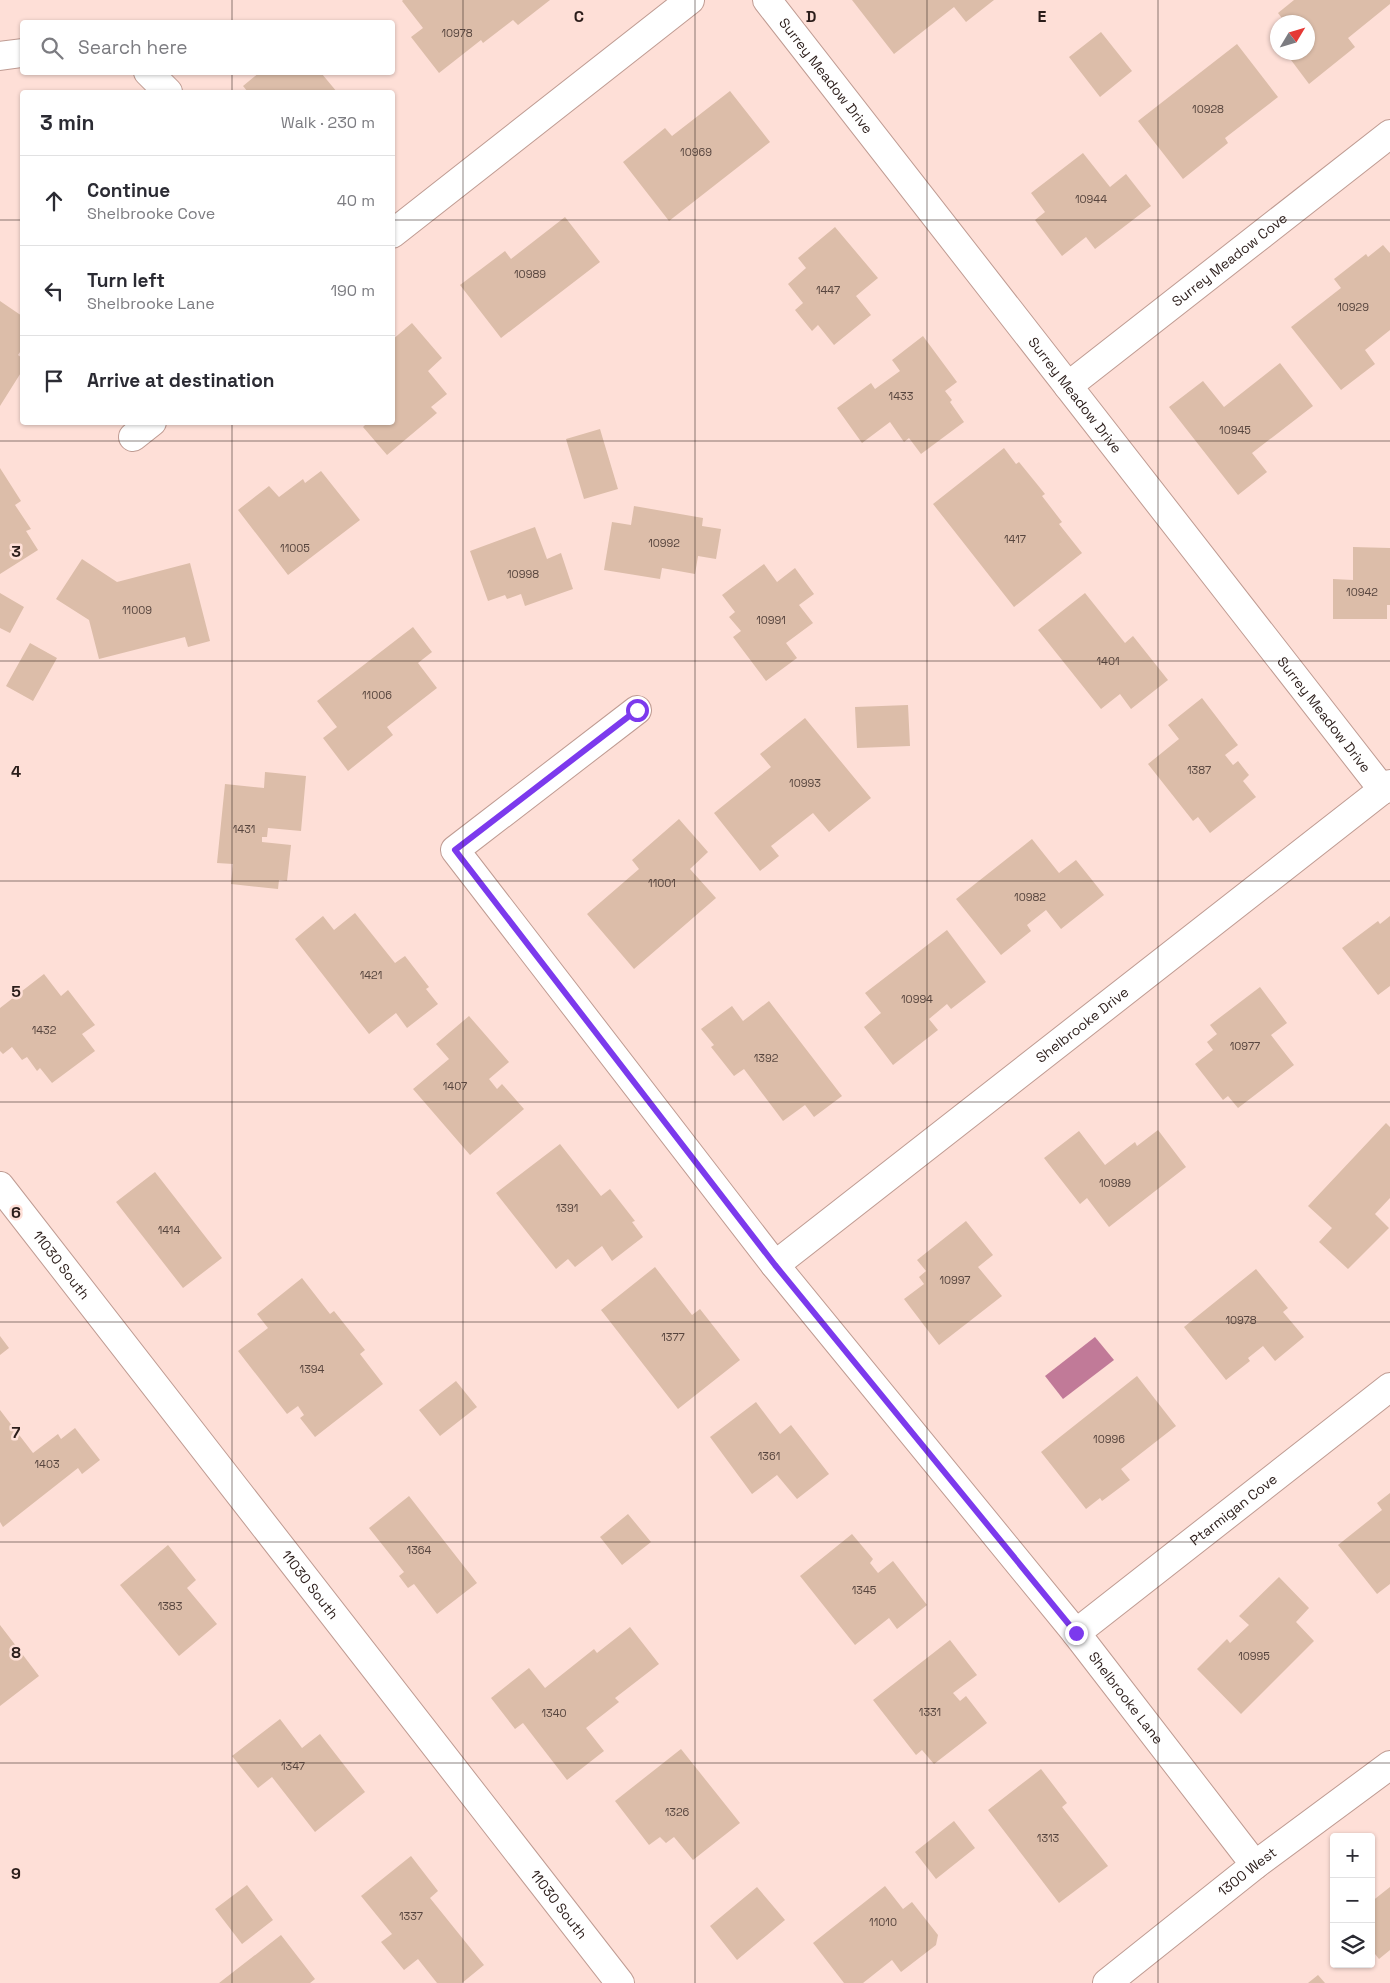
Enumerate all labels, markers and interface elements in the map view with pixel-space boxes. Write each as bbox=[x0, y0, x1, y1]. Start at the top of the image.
text: C bbox=[574, 6, 584, 27]
text: E bbox=[1038, 6, 1047, 27]
street label: Surrey Meadow Drive bbox=[776, 15, 876, 137]
north arrow bbox=[1270, 15, 1315, 60]
search box bbox=[20, 20, 395, 75]
house number: 10978 bbox=[441, 26, 473, 40]
icon: search bbox=[38, 34, 66, 62]
text: Search here bbox=[78, 35, 188, 60]
house number: 10928 bbox=[1192, 102, 1224, 116]
text: 3 min bbox=[40, 109, 95, 136]
text: Walk · 230 m bbox=[281, 112, 375, 133]
house number: 10969 bbox=[680, 145, 712, 159]
text: Continue bbox=[87, 178, 170, 203]
icon: ahead bbox=[40, 187, 68, 215]
text: 40 m bbox=[337, 190, 375, 211]
house number: 10944 bbox=[1075, 192, 1107, 206]
text: Shelbrooke Cove bbox=[87, 203, 215, 224]
street label: Surrey Meadow Cove bbox=[1168, 209, 1291, 310]
house number: 10989 bbox=[514, 267, 546, 281]
text: Turn left bbox=[87, 268, 165, 293]
icon: left bbox=[40, 277, 68, 305]
text: 190 m bbox=[330, 280, 375, 301]
house number: 1447 bbox=[816, 283, 840, 297]
text: Shelbrooke Lane bbox=[87, 293, 215, 314]
house number: 10929 bbox=[1337, 300, 1369, 314]
street label: Surrey Meadow Drive bbox=[1024, 333, 1126, 457]
icon: arrive bbox=[40, 367, 68, 395]
text: Arrive at destination bbox=[87, 368, 275, 393]
house number: 1433 bbox=[889, 389, 914, 403]
house number: 10945 bbox=[1219, 423, 1251, 437]
house number: 1417 bbox=[1004, 532, 1026, 546]
house number: 10992 bbox=[648, 536, 680, 550]
text: 3 bbox=[11, 541, 21, 562]
house number: 11005 bbox=[280, 541, 310, 555]
house number: 10998 bbox=[507, 567, 539, 581]
house number: 10942 bbox=[1346, 585, 1378, 599]
house number: 11009 bbox=[122, 603, 152, 617]
house number: 10991 bbox=[756, 613, 786, 627]
street label: Surrey Meadow Drive bbox=[1273, 653, 1375, 776]
house number: 1401 bbox=[1096, 654, 1120, 668]
house number: 11006 bbox=[362, 688, 392, 702]
route start bbox=[626, 699, 649, 722]
text: 4 bbox=[11, 761, 21, 782]
house number: 1387 bbox=[1187, 763, 1211, 777]
house number: 10993 bbox=[789, 776, 821, 790]
house number: 1431 bbox=[233, 822, 255, 836]
house number: 11001 bbox=[648, 876, 676, 890]
house number: 10982 bbox=[1014, 890, 1046, 904]
house number: 1421 bbox=[360, 968, 382, 982]
text: 5 bbox=[11, 981, 21, 1002]
street label: Shelbrooke Drive bbox=[1032, 983, 1132, 1067]
house number: 10994 bbox=[901, 992, 933, 1006]
house number: 1432 bbox=[32, 1023, 57, 1037]
house number: 10977 bbox=[1230, 1039, 1260, 1053]
house number: 1392 bbox=[754, 1051, 779, 1065]
house number: 1407 bbox=[443, 1079, 467, 1093]
house number: 10989 bbox=[1099, 1176, 1131, 1190]
house number: 1391 bbox=[556, 1201, 578, 1215]
text: 6 bbox=[11, 1202, 21, 1223]
house number: 1414 bbox=[158, 1223, 180, 1237]
street label: 11030 South bbox=[29, 1227, 94, 1303]
house number: 10997 bbox=[939, 1273, 971, 1287]
house number: 10978 bbox=[1225, 1313, 1257, 1327]
house number: 1377 bbox=[661, 1330, 685, 1344]
house number: 1394 bbox=[300, 1362, 325, 1376]
text: 7 bbox=[12, 1422, 21, 1443]
house number: 10996 bbox=[1093, 1432, 1125, 1446]
house number: 1361 bbox=[758, 1449, 780, 1463]
house number: 1403 bbox=[34, 1457, 60, 1471]
street label: Ptarmigan Cove bbox=[1186, 1470, 1281, 1549]
house number: 1364 bbox=[407, 1543, 432, 1557]
street label: 11030 South bbox=[278, 1546, 343, 1623]
house number: 1345 bbox=[852, 1583, 877, 1597]
house number: 1383 bbox=[158, 1599, 183, 1613]
route end bbox=[1065, 1622, 1088, 1645]
text: 8 bbox=[11, 1642, 21, 1663]
street label: Shelbrooke Lane bbox=[1085, 1648, 1167, 1748]
house number: 10995 bbox=[1238, 1649, 1270, 1663]
house number: 1331 bbox=[919, 1705, 941, 1719]
house number: 1340 bbox=[541, 1706, 567, 1720]
house number: 1347 bbox=[281, 1759, 305, 1773]
house number: 1326 bbox=[665, 1805, 690, 1819]
house number: 1313 bbox=[1037, 1831, 1060, 1845]
map controls bbox=[1330, 1833, 1375, 1968]
button: + bbox=[1330, 1833, 1375, 1878]
street label: 1300 West bbox=[1214, 1843, 1280, 1900]
text: 9 bbox=[11, 1863, 21, 1884]
street label: 11030 South bbox=[526, 1866, 591, 1942]
button: − bbox=[1330, 1878, 1375, 1923]
house number: 1337 bbox=[399, 1909, 423, 1923]
house number: 11010 bbox=[869, 1915, 897, 1929]
button: layers bbox=[1330, 1923, 1375, 1968]

